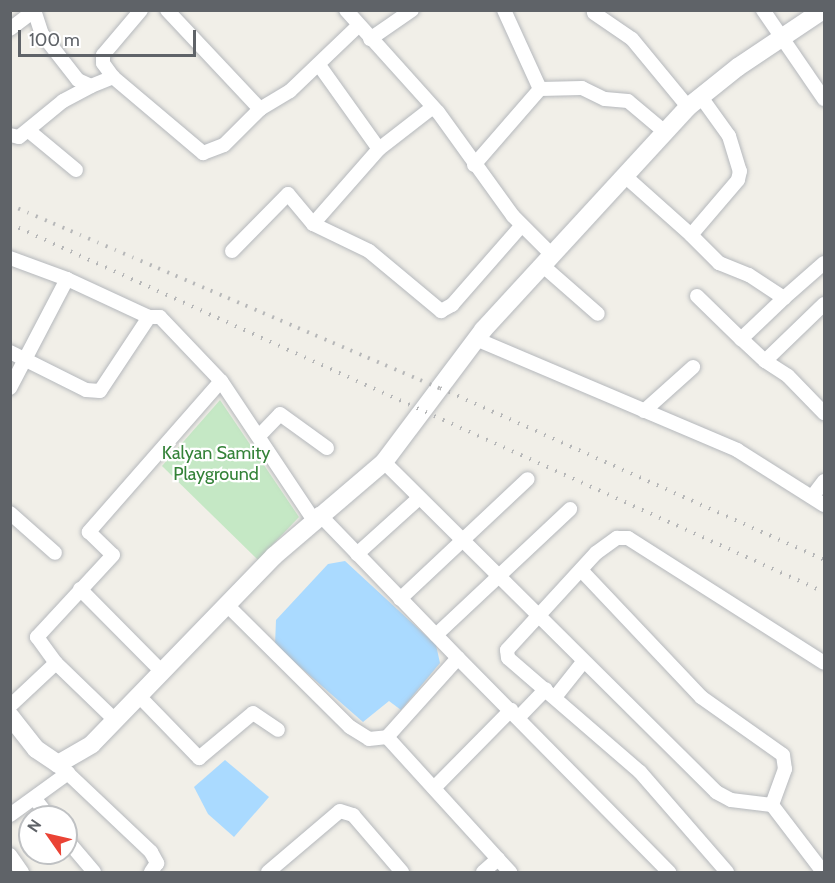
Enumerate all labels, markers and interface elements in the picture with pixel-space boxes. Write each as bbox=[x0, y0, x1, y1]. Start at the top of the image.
scale bar bbox=[21, 18, 200, 56]
text: 100 m bbox=[29, 29, 80, 51]
park label: Kalyan Samity Playground bbox=[162, 443, 270, 486]
north arrow bbox=[18, 805, 78, 865]
text: N bbox=[23, 816, 45, 836]

